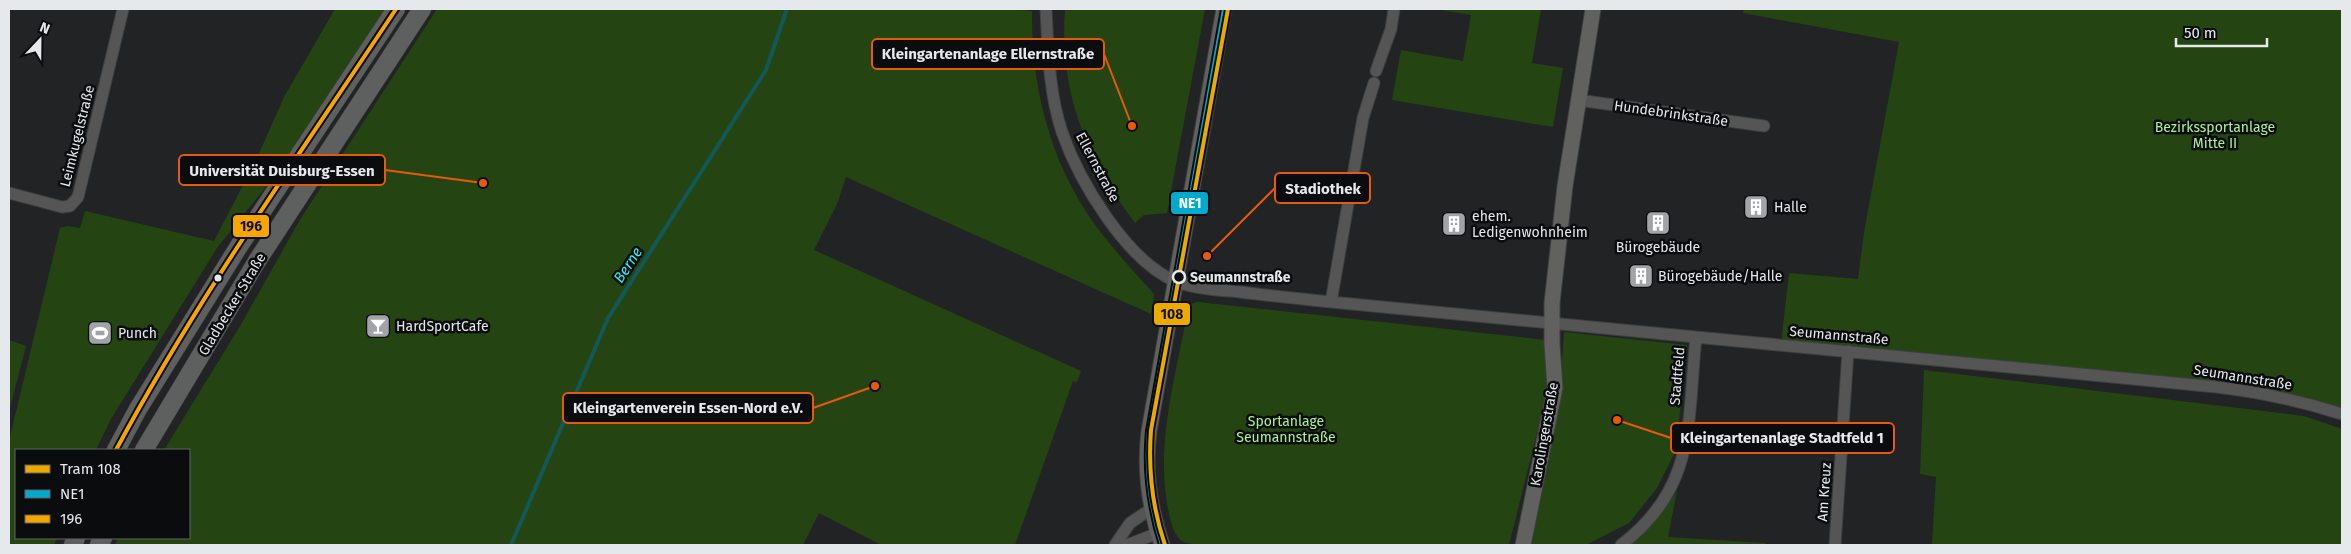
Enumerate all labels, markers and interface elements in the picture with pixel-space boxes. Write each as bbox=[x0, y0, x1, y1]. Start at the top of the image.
north arrow bbox=[15, 15, 65, 65]
scale bar bbox=[2176, 15, 2267, 47]
text: N bbox=[37, 19, 52, 38]
text: 50 m bbox=[2184, 24, 2217, 42]
callout: Kleingartenanlage Ellernstraße bbox=[872, 39, 1104, 69]
text: Kleingartenanlage Ellernstraße bbox=[882, 45, 1094, 63]
street label: Leimkugelstraße bbox=[57, 83, 98, 189]
street label: Hundebrinkstraße bbox=[1613, 97, 1729, 130]
park label: Bezirkssportanlage Mitte II bbox=[2155, 119, 2275, 152]
street label: Ellernstraße bbox=[1072, 129, 1123, 205]
callout: Universität Duisburg-Essen bbox=[179, 155, 385, 185]
text: Universität Duisburg-Essen bbox=[189, 162, 375, 180]
callout: Stadiothek bbox=[1275, 173, 1370, 203]
text: Stadiothek bbox=[1285, 180, 1361, 198]
line badge: NE1 bbox=[1170, 191, 1209, 215]
building icon: Halle bbox=[1743, 194, 1769, 220]
text: NE1 bbox=[1179, 195, 1201, 212]
place label: Halle bbox=[1774, 199, 1807, 216]
place label: ehem. Ledigenwohnheim bbox=[1472, 208, 1588, 241]
building icon: Bürogebäude bbox=[1645, 210, 1671, 236]
building icon: ehem. Ledigenwohnheim bbox=[1441, 211, 1467, 237]
line badge: 196 bbox=[232, 214, 270, 238]
text: 196 bbox=[240, 218, 262, 235]
place label: Bürogebäude bbox=[1616, 239, 1700, 256]
water label: Berne bbox=[610, 244, 646, 286]
street label: Gladbecker Straße bbox=[195, 250, 270, 359]
building icon: Bürogebäude/Halle bbox=[1628, 263, 1654, 289]
place label: Bürogebäude/Halle bbox=[1658, 268, 1783, 285]
place label: Seumannstraße bbox=[1190, 269, 1291, 286]
marker: Seumannstraße bbox=[1172, 270, 1186, 284]
unlabelled marker bbox=[213, 273, 223, 283]
line badge: 108 bbox=[1153, 302, 1191, 326]
text: 108 bbox=[1161, 306, 1183, 323]
bar icon: HardSportCafe bbox=[365, 313, 391, 339]
place label: HardSportCafe bbox=[396, 318, 489, 335]
sports icon: Punch bbox=[87, 320, 113, 346]
street label: Seumannstraße bbox=[1789, 323, 1889, 348]
place label: Punch bbox=[118, 325, 157, 342]
street label: Stadtfeld bbox=[1666, 346, 1689, 406]
street label: Seumannstraße bbox=[2192, 361, 2293, 394]
street label: Karolingerstraße bbox=[1527, 381, 1562, 487]
callout: Kleingartenverein Essen-Nord e.V. bbox=[563, 393, 813, 423]
text: Kleingartenverein Essen-Nord e.V. bbox=[573, 399, 803, 417]
park label: Sportanlage Seumannstraße bbox=[1236, 413, 1336, 446]
callout: Kleingartenanlage Stadtfeld 1 bbox=[1671, 423, 1894, 453]
text: Kleingartenanlage Stadtfeld 1 bbox=[1680, 429, 1884, 447]
legend bbox=[15, 449, 190, 539]
text: Tram 108 bbox=[60, 460, 121, 478]
street label: Am Kreuz bbox=[1814, 462, 1835, 522]
text: NE1 bbox=[60, 485, 84, 503]
text: 196 bbox=[60, 510, 82, 528]

